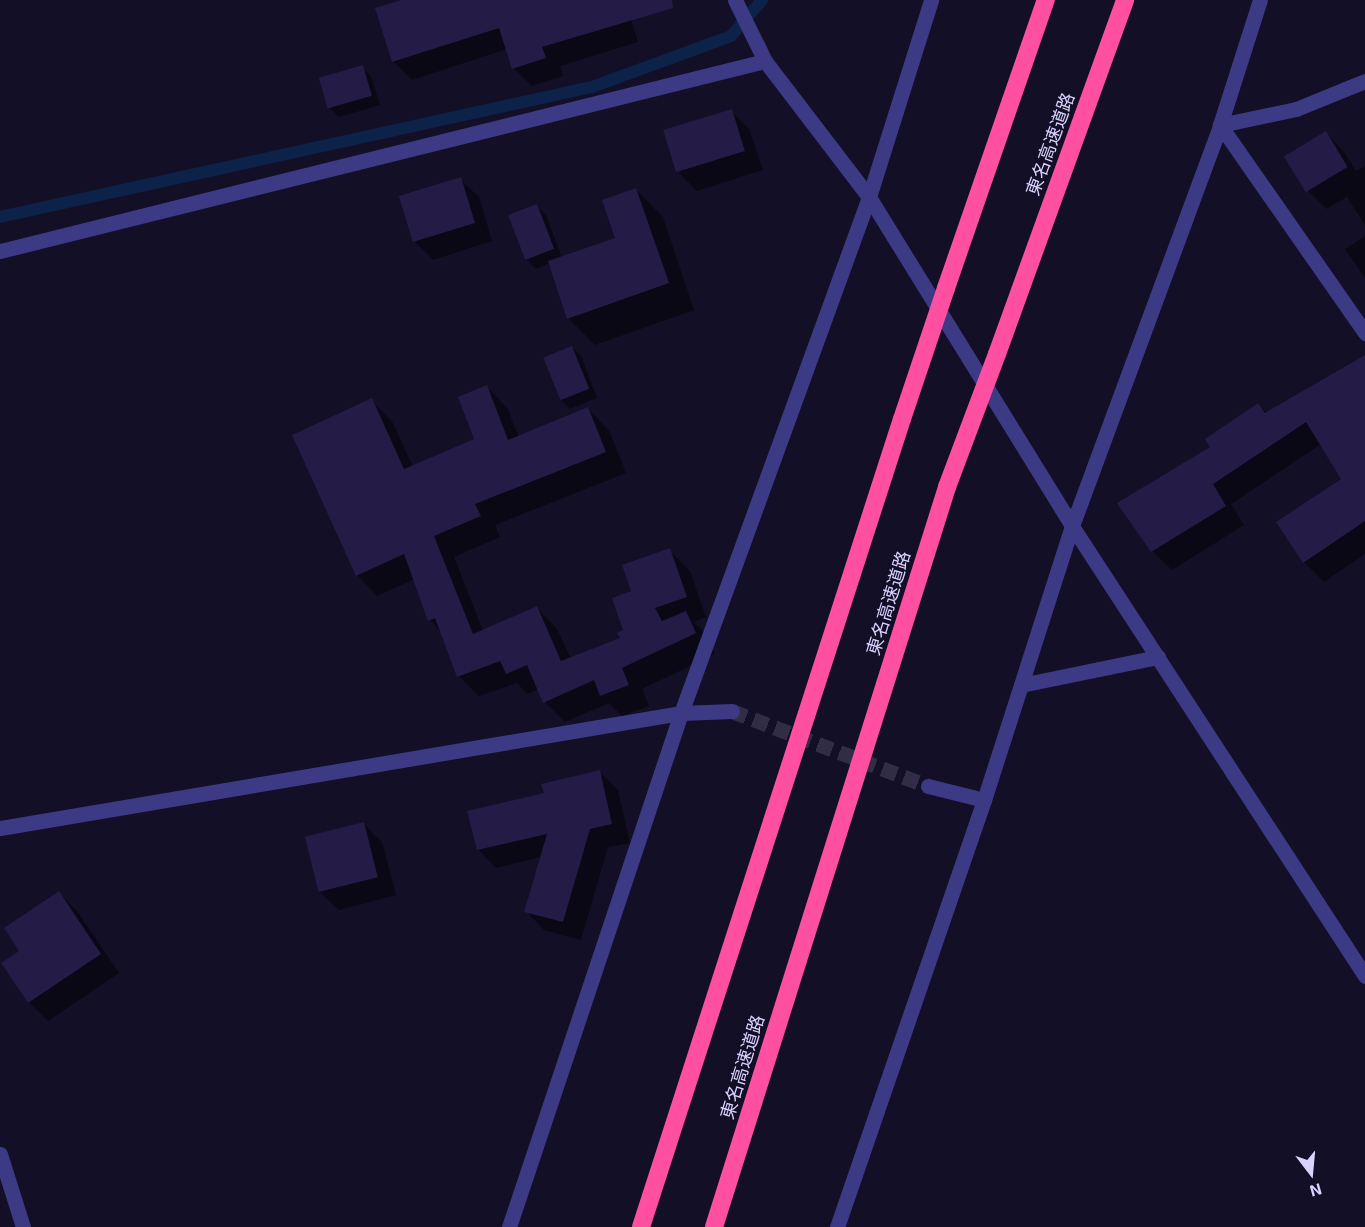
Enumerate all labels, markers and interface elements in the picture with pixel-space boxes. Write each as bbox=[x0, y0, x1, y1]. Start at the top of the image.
street label: 東名高速道路 bbox=[1021, 90, 1079, 198]
street label: 東名高速道路 bbox=[862, 548, 914, 658]
street label: 東名高速道路 bbox=[716, 1012, 768, 1122]
north arrow bbox=[1281, 1143, 1341, 1203]
text: N bbox=[1308, 1180, 1324, 1202]

